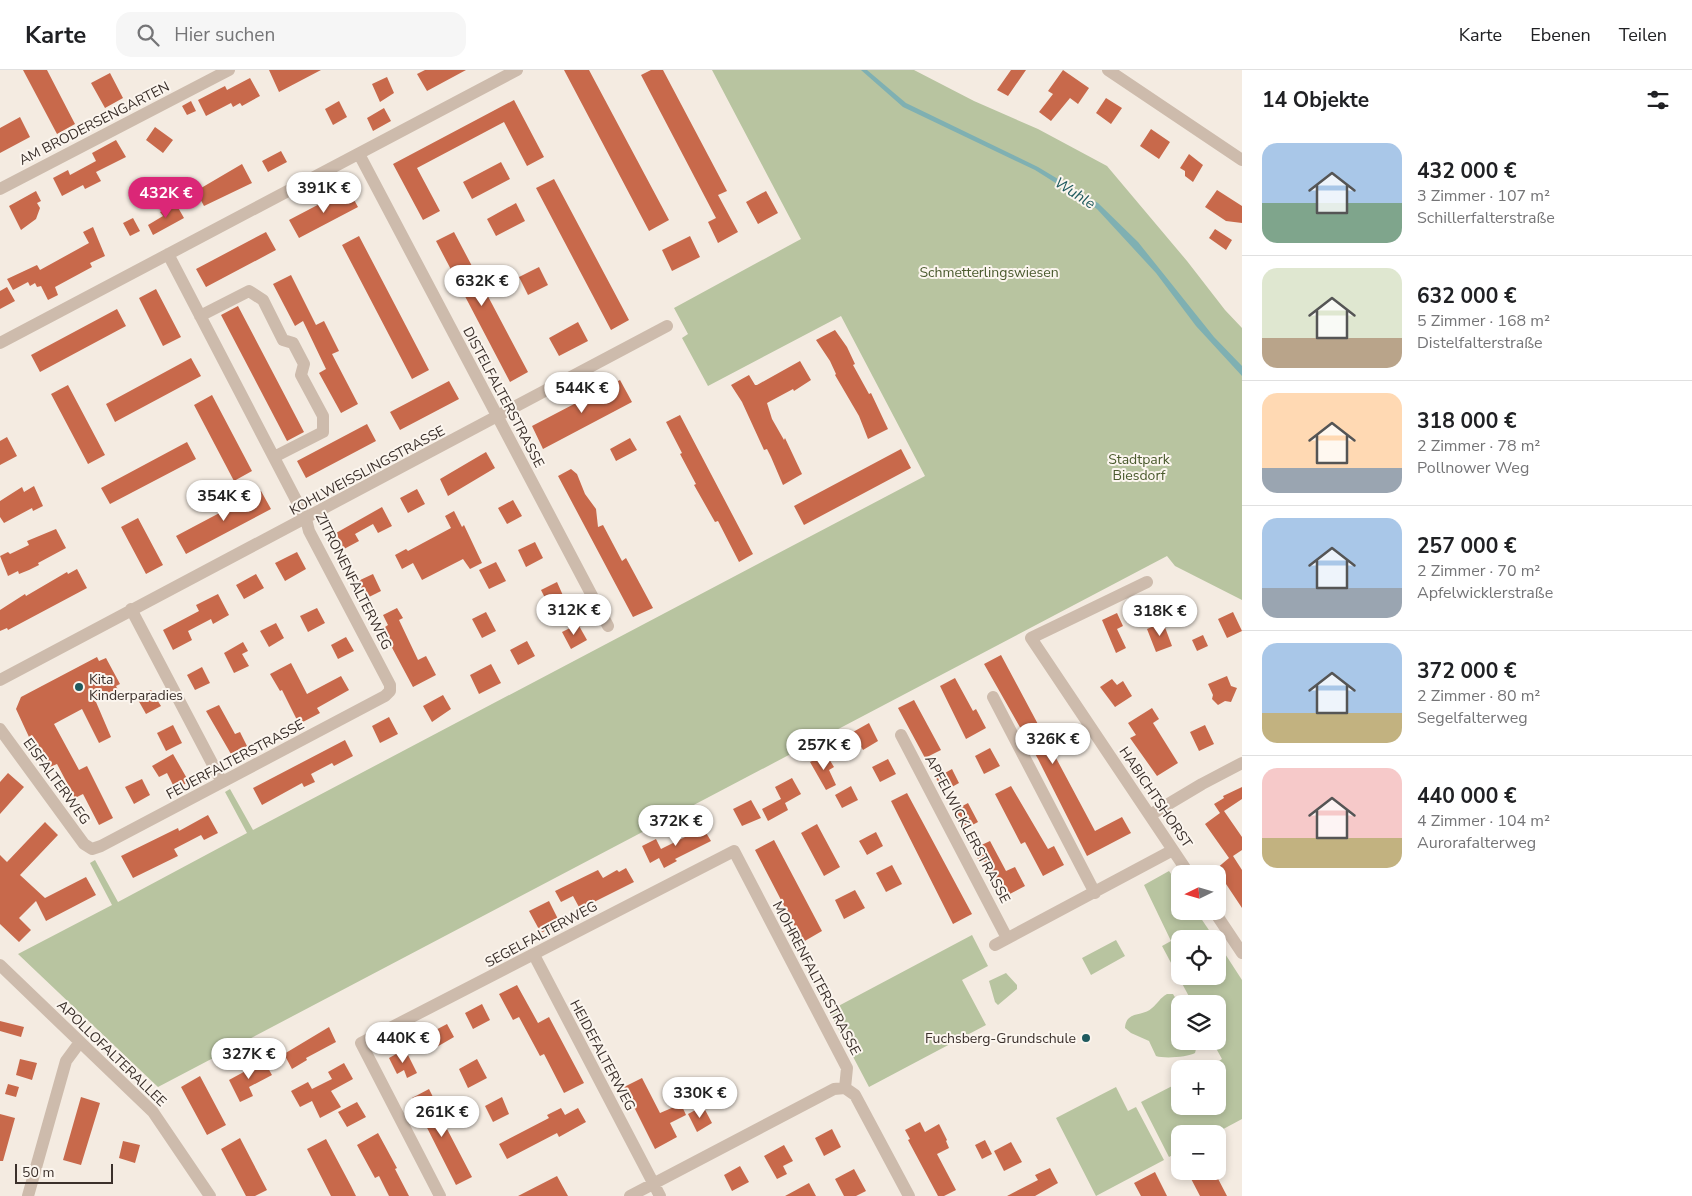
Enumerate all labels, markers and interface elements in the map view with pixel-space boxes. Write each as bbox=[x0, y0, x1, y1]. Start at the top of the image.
search box bbox=[116, 12, 466, 57]
text: Karte bbox=[25, 19, 86, 51]
icon: search bbox=[134, 21, 162, 49]
text: Hier suchen bbox=[174, 22, 275, 48]
text: Karte bbox=[1459, 23, 1502, 47]
text: Ebenen bbox=[1530, 23, 1591, 47]
text: Teilen bbox=[1619, 23, 1667, 47]
street label: AM BRODERSENGARTEN bbox=[16, 77, 173, 170]
text: 14 Objekte bbox=[1262, 86, 1369, 114]
icon: filters bbox=[1644, 86, 1672, 114]
text: 432 000 € bbox=[1417, 157, 1517, 185]
icon: home bbox=[1302, 163, 1362, 223]
pin: 391K € bbox=[283, 172, 365, 214]
water label: Wuhle bbox=[1051, 172, 1099, 214]
pin: 432K € bbox=[125, 176, 207, 219]
text: 391K € bbox=[297, 177, 351, 199]
text: 432K € bbox=[139, 182, 193, 204]
text: 3 Zimmer · 107 m² bbox=[1417, 185, 1550, 207]
text: Schillerfalterstraße bbox=[1417, 207, 1555, 229]
park label: Schmetterlingswiesen bbox=[919, 263, 1059, 282]
pin: 632K € bbox=[441, 264, 523, 307]
text: 632K € bbox=[455, 270, 509, 292]
text: 632 000 € bbox=[1417, 282, 1517, 310]
icon: home bbox=[1302, 288, 1362, 348]
text: 5 Zimmer · 168 m² bbox=[1417, 310, 1550, 332]
street label: DISTELFALTERSTRASSE bbox=[458, 323, 549, 471]
text: Distelfalterstraße bbox=[1417, 332, 1543, 354]
pin: 544K € bbox=[541, 372, 623, 414]
text: 544K € bbox=[555, 377, 609, 399]
text: 318 000 € bbox=[1417, 407, 1517, 435]
icon: home bbox=[1302, 413, 1362, 473]
street label: KOHLWEISSLINGSTRASSE bbox=[286, 421, 448, 520]
text: 2 Zimmer · 78 m² bbox=[1417, 435, 1540, 457]
park label: Stadtpark Biesdorf bbox=[1108, 450, 1171, 485]
text: Pollnower Weg bbox=[1417, 457, 1529, 479]
pin: 354K € bbox=[183, 480, 265, 522]
text: 354K € bbox=[197, 485, 251, 507]
street label: ZITRONENFALTERWEG bbox=[311, 509, 396, 653]
text: 257 000 € bbox=[1417, 532, 1517, 560]
icon: home bbox=[1302, 538, 1362, 598]
text: 2 Zimmer · 70 m² bbox=[1417, 560, 1540, 582]
text: Apfelwicklerstraße bbox=[1417, 582, 1553, 604]
pin: 312K € bbox=[533, 594, 615, 636]
pin: 318K € bbox=[1119, 594, 1201, 637]
text: 312K € bbox=[547, 599, 601, 621]
text: 318K € bbox=[1133, 600, 1187, 622]
text: 372 000 € bbox=[1417, 657, 1517, 685]
icon: home bbox=[1302, 663, 1362, 723]
place label: Kita Kinderparadies bbox=[89, 670, 183, 705]
marker: Kita Kinderparadies bbox=[73, 681, 85, 693]
text: 2 Zimmer · 80 m² bbox=[1417, 685, 1540, 707]
text: Segelfalterweg bbox=[1417, 707, 1528, 729]
street label: FEUERFALTERSTRASSE bbox=[163, 715, 308, 804]
pin: 326K € bbox=[1012, 722, 1094, 765]
pin: 257K € bbox=[783, 728, 865, 771]
text: 326K € bbox=[1026, 728, 1080, 750]
street label: EISFALTERWEG bbox=[19, 734, 94, 828]
text: 257K € bbox=[797, 734, 851, 756]
street label: HABICHTSHORST bbox=[1115, 743, 1197, 852]
street label: APFELWICKLERSTRASSE bbox=[920, 752, 1015, 907]
text: 440 000 € bbox=[1417, 782, 1517, 810]
icon: home bbox=[1302, 788, 1362, 848]
pin: 372K € bbox=[635, 804, 717, 847]
text: 372K € bbox=[649, 810, 703, 832]
text: 4 Zimmer · 104 m² bbox=[1417, 810, 1550, 832]
text: Aurorafalterweg bbox=[1417, 832, 1536, 854]
north arrow bbox=[1171, 865, 1226, 920]
map controls bbox=[1171, 865, 1226, 1180]
street label: SEGELFALTERWEG bbox=[482, 897, 601, 972]
street label: MOHRENFALTERSTRASSE bbox=[768, 898, 865, 1058]
button: locate bbox=[1171, 930, 1226, 985]
button: layers bbox=[1171, 995, 1226, 1050]
street label: APOLLOFALTERALLEE bbox=[53, 996, 171, 1111]
street label: HEIDEFALTERWEG bbox=[565, 996, 640, 1114]
pin: 440K € bbox=[362, 1022, 444, 1064]
text: 440K € bbox=[376, 1027, 430, 1049]
place label: Fuchsberg-Grundschule bbox=[925, 1029, 1076, 1048]
marker: Fuchsberg-Grundschule bbox=[1080, 1032, 1092, 1044]
pin: 327K € bbox=[208, 1038, 290, 1080]
text: 327K € bbox=[222, 1043, 276, 1065]
button: + bbox=[1171, 1060, 1226, 1115]
pin: 330K € bbox=[659, 1076, 741, 1119]
text: 330K € bbox=[673, 1082, 727, 1104]
pin: 261K € bbox=[401, 1096, 483, 1138]
text: 261K € bbox=[415, 1101, 469, 1123]
button: − bbox=[1171, 1125, 1226, 1180]
scale bar bbox=[15, 1161, 112, 1184]
text: 50 m bbox=[22, 1163, 54, 1182]

